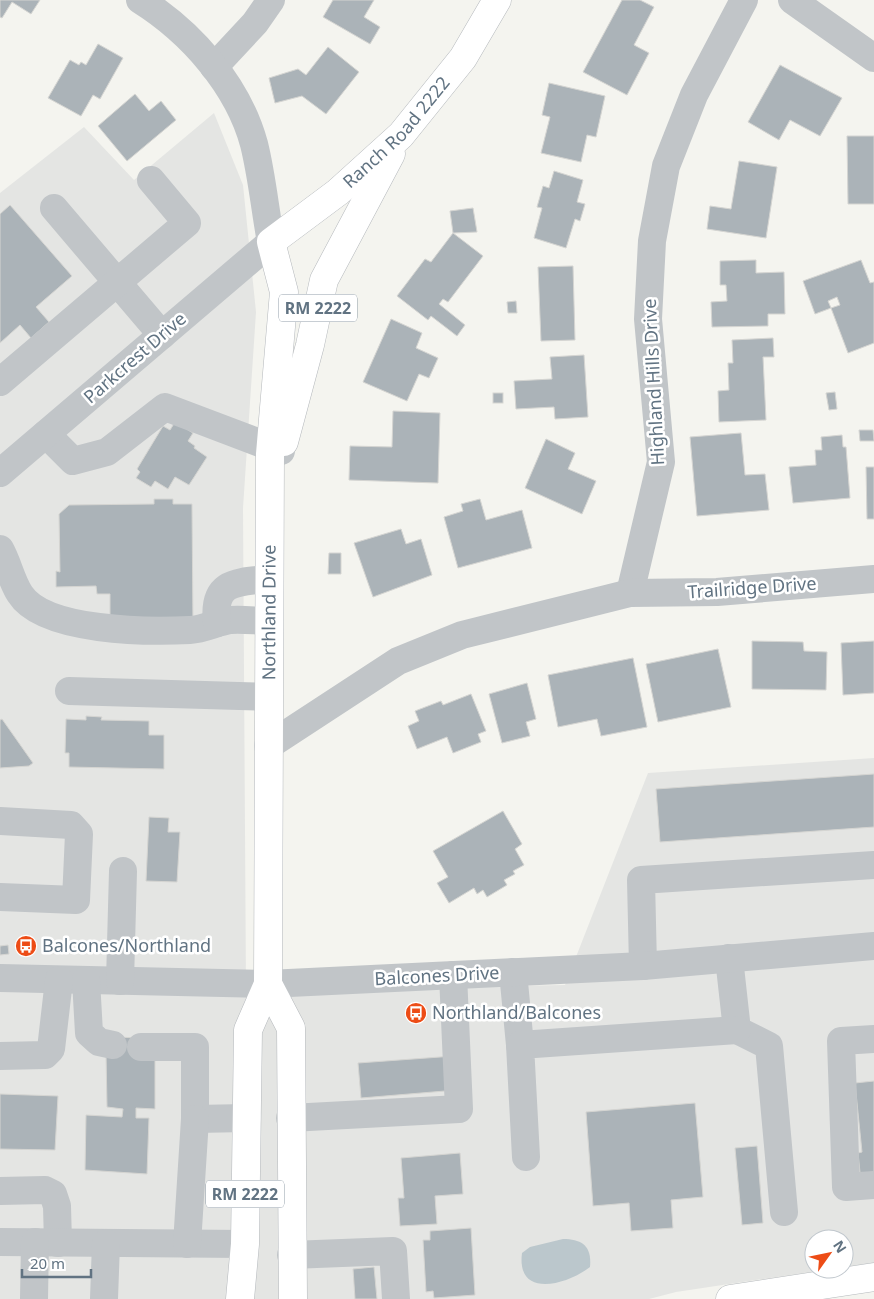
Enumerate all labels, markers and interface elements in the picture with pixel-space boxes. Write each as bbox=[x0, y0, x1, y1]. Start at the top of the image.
street label: Ranch Road 2222 bbox=[337, 71, 455, 193]
road number: RM 2222 bbox=[279, 294, 357, 322]
street label: Highland Hills Drive bbox=[637, 298, 669, 466]
street label: Parkcrest Drive bbox=[78, 306, 191, 408]
street label: Northland Drive bbox=[256, 544, 281, 680]
street label: Trailridge Drive bbox=[687, 571, 817, 603]
place label: Balcones/Northland bbox=[42, 933, 211, 957]
bus stop icon: Balcones/Northland bbox=[14, 934, 38, 958]
street label: Balcones Drive bbox=[374, 960, 500, 990]
place label: Northland/Balcones bbox=[432, 1000, 601, 1024]
bus stop icon: Northland/Balcones bbox=[404, 1001, 428, 1025]
road number: RM 2222 bbox=[206, 1180, 284, 1208]
north arrow bbox=[804, 1229, 854, 1279]
text: N bbox=[829, 1237, 851, 1257]
scale bar bbox=[22, 1246, 91, 1278]
text: 20 m bbox=[30, 1253, 65, 1273]

